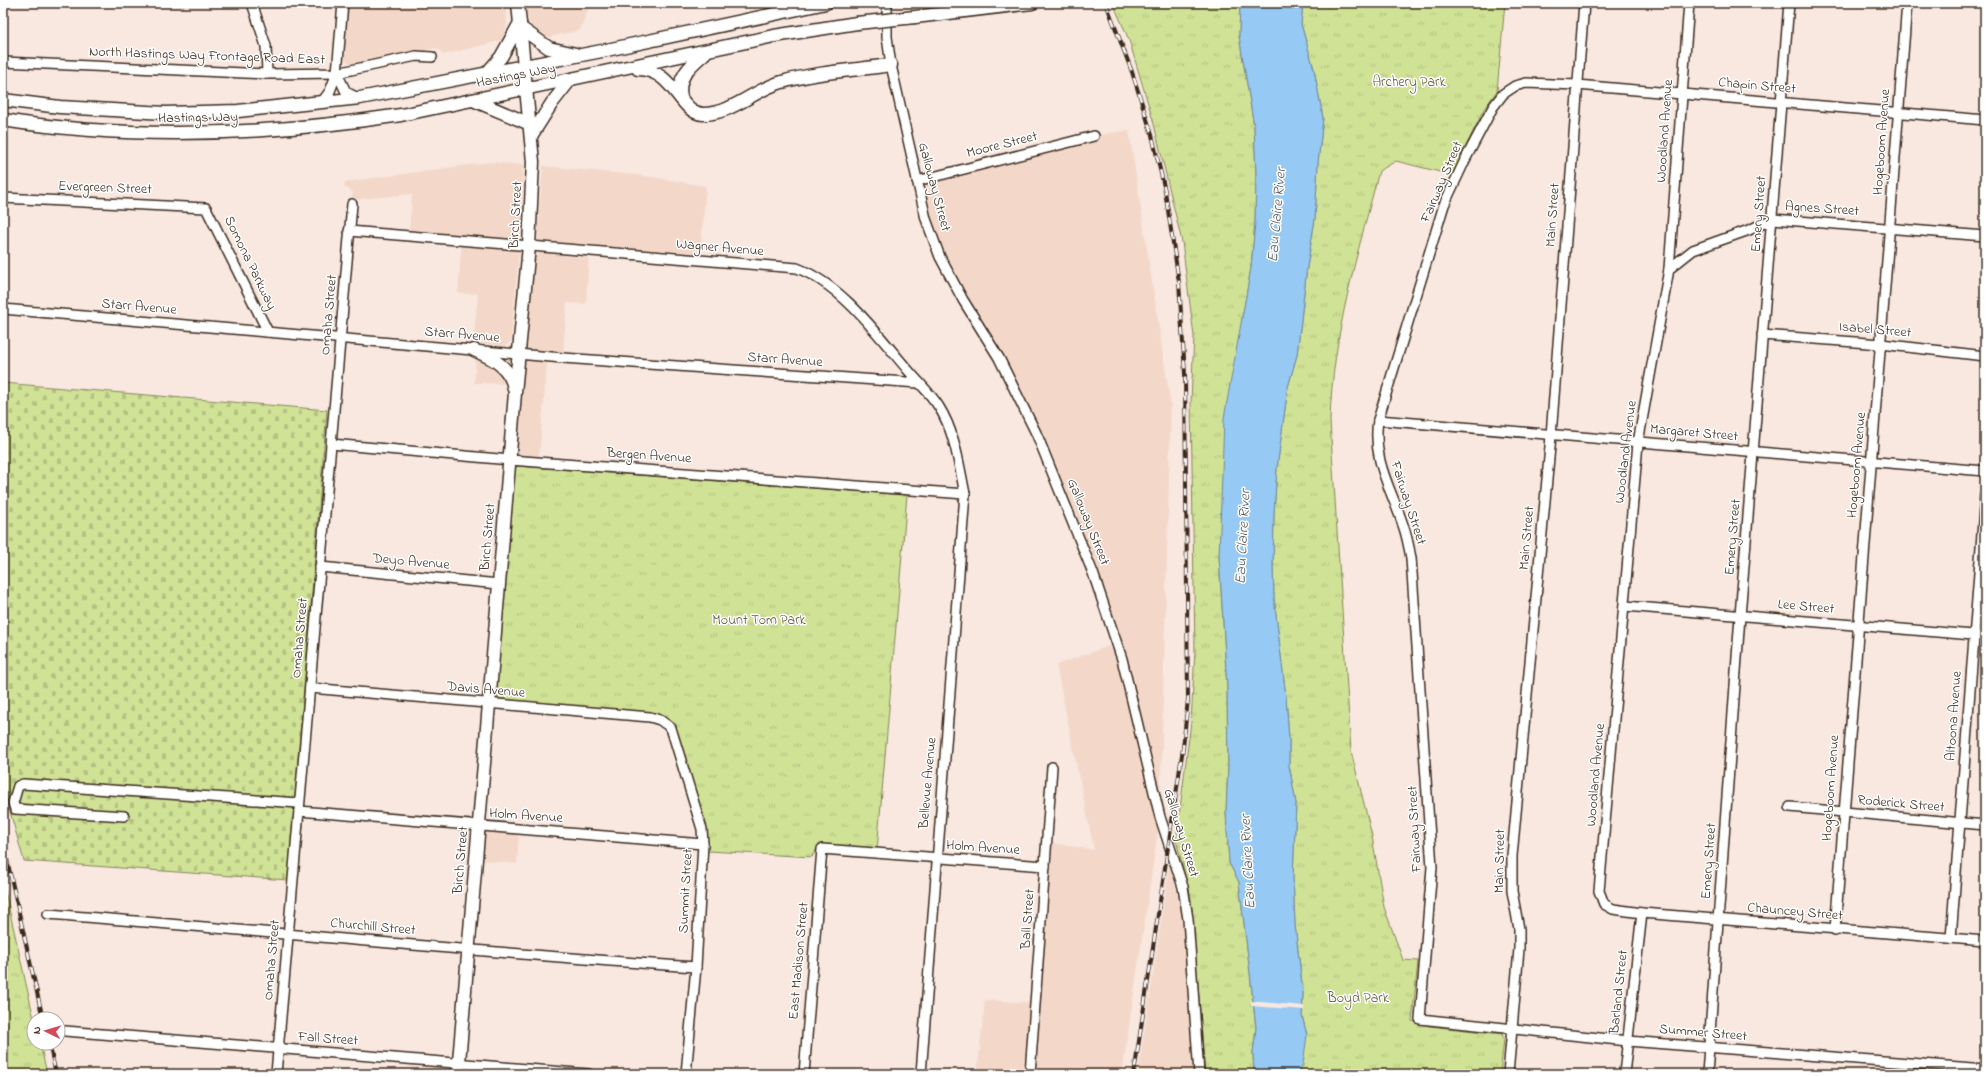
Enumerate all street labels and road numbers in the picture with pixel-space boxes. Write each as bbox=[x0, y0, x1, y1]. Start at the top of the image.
street label: North Hastings Way Frontage Road East bbox=[89, 41, 326, 72]
street label: Hastings Way bbox=[475, 58, 558, 95]
street label: Chapin Street bbox=[1717, 72, 1797, 100]
street label: Woodland Avenue bbox=[1651, 78, 1679, 183]
street label: Hogeboom Avenue bbox=[1868, 88, 1897, 196]
street label: Hastings Way bbox=[158, 107, 238, 130]
street label: Moore Street bbox=[964, 126, 1040, 164]
street label: Fairway Street bbox=[1415, 138, 1470, 227]
street label: Galloway Street bbox=[911, 140, 956, 235]
street label: Emery Street bbox=[1746, 175, 1773, 253]
street label: Evergreen Street bbox=[58, 176, 153, 201]
street label: Birch Street bbox=[504, 180, 528, 250]
street label: Main Street bbox=[1540, 182, 1566, 248]
street label: Agnes Street bbox=[1784, 196, 1860, 223]
street label: Somona Parkway bbox=[217, 212, 282, 314]
street label: Wagner Avenue bbox=[675, 234, 765, 263]
street label: Omaha Street bbox=[315, 274, 343, 356]
street label: Starr Avenue bbox=[101, 293, 178, 321]
street label: Isabel Street bbox=[1838, 316, 1912, 344]
street label: Starr Avenue bbox=[424, 321, 501, 349]
street label: Starr Avenue bbox=[747, 347, 824, 373]
street label: Woodland Avenue bbox=[1609, 399, 1643, 505]
street label: Hogeboom Avenue bbox=[1842, 410, 1873, 519]
street label: Margaret Street bbox=[1649, 419, 1739, 448]
street label: Bergen Avenue bbox=[605, 442, 693, 470]
street label: Fairway Street bbox=[1383, 458, 1431, 548]
street label: Galloway Street bbox=[1060, 476, 1115, 569]
street label: Emery Street bbox=[1719, 498, 1748, 576]
street label: Birch Street bbox=[474, 502, 501, 573]
street label: Main Street bbox=[1514, 505, 1540, 571]
street label: Deyo Avenue bbox=[370, 548, 451, 577]
street label: Lee Street bbox=[1777, 594, 1835, 620]
street label: Omaha Street bbox=[286, 597, 314, 679]
street label: Altoona Avenue bbox=[1940, 670, 1968, 762]
street label: Davis Avenue bbox=[445, 676, 527, 704]
street label: Woodland Avenue bbox=[1581, 722, 1611, 827]
street label: Hogeboom Avenue bbox=[1817, 734, 1846, 842]
street label: Bellevue Avenue bbox=[913, 736, 943, 831]
street label: Fairway Street bbox=[1402, 785, 1429, 874]
street label: Galloway Street bbox=[1157, 786, 1205, 880]
street label: Roderick Street bbox=[1857, 790, 1946, 818]
street label: Holm Avenue bbox=[489, 803, 564, 829]
street label: Emery Street bbox=[1696, 822, 1723, 900]
street label: Birch Street bbox=[447, 825, 474, 896]
street label: Main Street bbox=[1489, 828, 1511, 893]
street label: Holm Avenue bbox=[946, 835, 1021, 861]
street label: Summit Street bbox=[673, 848, 699, 934]
street label: Ball Street bbox=[1015, 888, 1041, 951]
street label: Chauncey Street bbox=[1746, 897, 1844, 928]
street label: East Madison Street bbox=[783, 901, 815, 1021]
street label: Churchill Street bbox=[329, 913, 417, 941]
street label: Omaha Street bbox=[258, 919, 286, 1001]
street label: Barland Street bbox=[1604, 948, 1634, 1036]
street label: Summer Street bbox=[1658, 1019, 1748, 1047]
street label: Fall Street bbox=[296, 1026, 359, 1052]

